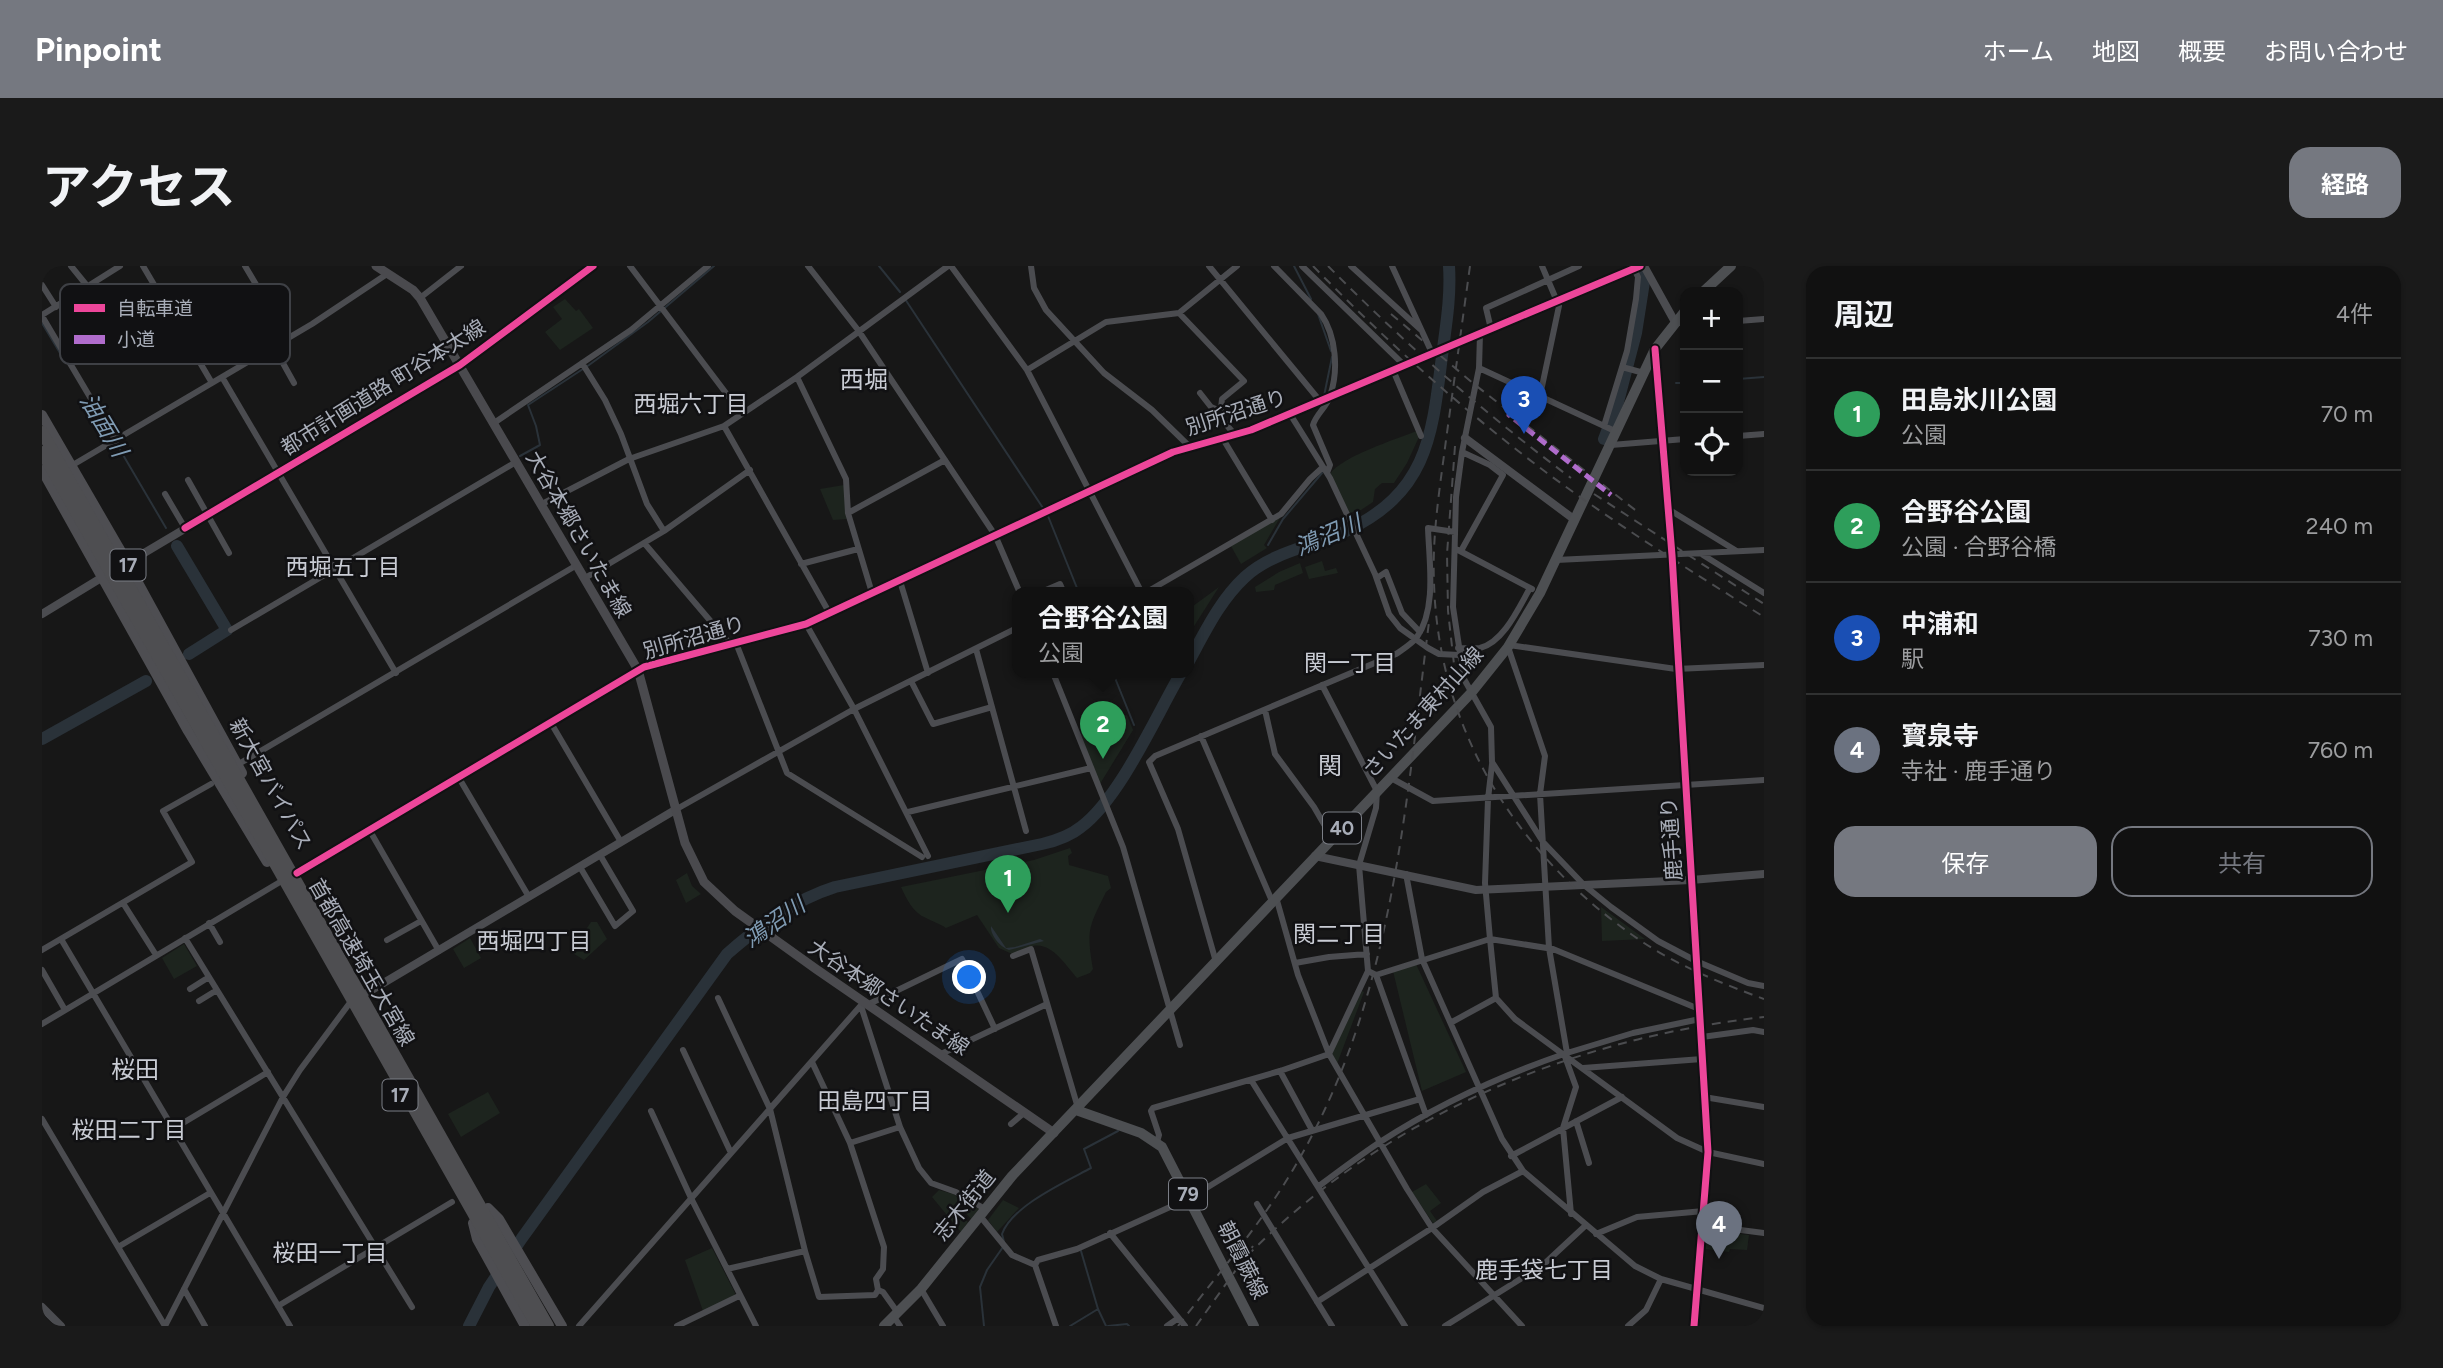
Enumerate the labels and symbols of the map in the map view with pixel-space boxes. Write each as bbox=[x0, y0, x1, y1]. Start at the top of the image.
legend bbox=[60, 284, 290, 364]
text: 自転車道 bbox=[117, 297, 193, 320]
street label: 都市計画道路 町谷本太線 bbox=[276, 314, 490, 460]
text: 小道 bbox=[117, 328, 155, 351]
district label: 西堀 bbox=[840, 365, 888, 394]
pin: 3 bbox=[1501, 376, 1547, 434]
street label: 別所沼通り bbox=[1182, 384, 1290, 440]
water label: 油面川 bbox=[74, 388, 135, 464]
district label: 西堀六丁目 bbox=[634, 390, 749, 418]
street label: 大谷本郷さいたま線 bbox=[521, 446, 637, 622]
water label: 鴻沼川 bbox=[1291, 507, 1368, 561]
road number: 17 bbox=[110, 550, 146, 580]
district label: 西堀五丁目 bbox=[286, 553, 401, 581]
street label: 別所沼通り bbox=[640, 611, 748, 663]
street label: さいたま東村山線 bbox=[1358, 641, 1488, 783]
district label: 関一丁目 bbox=[1304, 649, 1396, 677]
pin: 2 bbox=[1080, 701, 1126, 759]
street label: 新大宮バイパス bbox=[225, 714, 317, 854]
district label: 関 bbox=[1318, 751, 1342, 780]
street label: 鹿手通り bbox=[1656, 796, 1686, 882]
road number: 40 bbox=[1323, 813, 1361, 844]
pin: 1 bbox=[985, 855, 1031, 913]
street label: 首都高速埼玉大宮線 bbox=[304, 874, 420, 1050]
water label: 鴻沼川 bbox=[738, 889, 813, 953]
district label: 関二丁目 bbox=[1293, 920, 1385, 948]
district label: 西堀四丁目 bbox=[477, 927, 592, 955]
street label: 大谷本郷さいたま線 bbox=[804, 934, 974, 1060]
your location bbox=[952, 960, 986, 994]
district label: 桜田 bbox=[111, 1055, 159, 1084]
road number: 17 bbox=[382, 1080, 418, 1110]
district label: 田島四丁目 bbox=[818, 1087, 933, 1115]
district label: 桜田二丁目 bbox=[72, 1116, 187, 1144]
street label: 志木街道 bbox=[928, 1164, 1000, 1246]
road number: 79 bbox=[1169, 1178, 1207, 1210]
pin: 4 bbox=[1696, 1201, 1742, 1259]
street label: 朝霞蕨線 bbox=[1213, 1217, 1273, 1303]
district label: 桜田一丁目 bbox=[273, 1239, 388, 1267]
district label: 鹿手袋七丁目 bbox=[1475, 1256, 1613, 1284]

